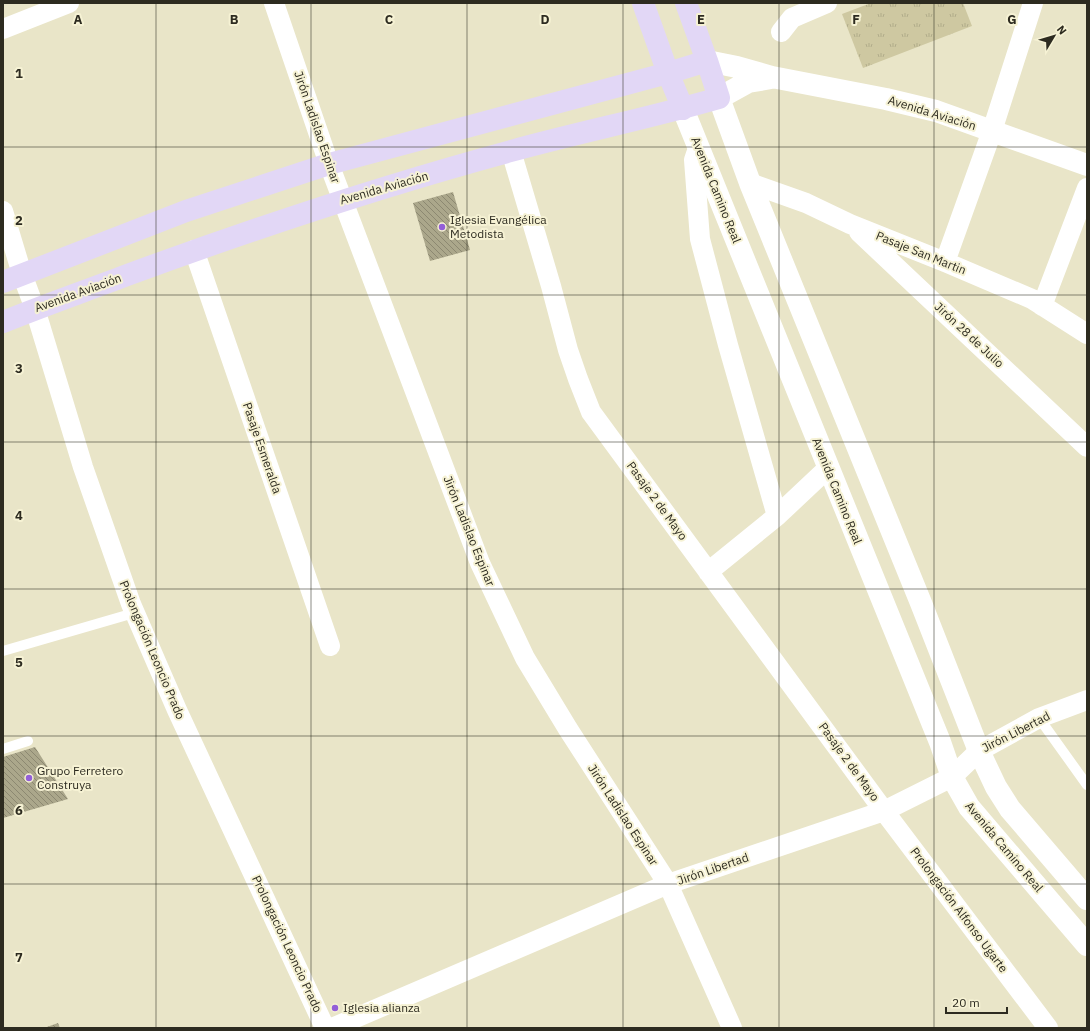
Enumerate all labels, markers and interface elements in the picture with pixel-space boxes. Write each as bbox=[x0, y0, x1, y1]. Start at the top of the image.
text: A bbox=[74, 11, 83, 28]
text: B bbox=[230, 11, 239, 28]
text: C bbox=[385, 11, 394, 28]
text: D bbox=[540, 11, 550, 28]
text: E bbox=[697, 11, 705, 28]
text: F bbox=[852, 11, 860, 28]
text: G bbox=[1007, 11, 1017, 28]
north arrow bbox=[1034, 16, 1074, 56]
text: N bbox=[1054, 22, 1070, 37]
text: 1 bbox=[15, 65, 23, 82]
street label: Jirón Ladislao Espinar bbox=[291, 69, 344, 185]
street label: Avenida Aviación bbox=[886, 92, 978, 133]
street label: Avenida Camino Real bbox=[688, 134, 745, 245]
street label: Avenida Aviación bbox=[338, 168, 430, 207]
text: 2 bbox=[15, 212, 23, 229]
place label: Iglesia Evangélica Metodista bbox=[450, 212, 547, 241]
marker: Iglesia Evangélica Metodista bbox=[437, 222, 447, 232]
street label: Pasaje San Martin bbox=[874, 228, 968, 277]
street label: Avenida Aviación bbox=[32, 270, 123, 315]
street label: Jirón 28 de Julio bbox=[932, 299, 1007, 371]
text: 3 bbox=[15, 360, 23, 377]
street label: Pasaje Esmeralda bbox=[240, 400, 285, 496]
street label: Avenida Camino Real bbox=[809, 435, 866, 546]
street label: Pasaje 2 de Mayo bbox=[624, 459, 691, 543]
street label: Jirón Ladislao Espinar bbox=[440, 473, 499, 589]
text: 4 bbox=[15, 507, 23, 524]
street label: Prolongación Leoncio Prado bbox=[116, 578, 189, 722]
text: 5 bbox=[15, 654, 23, 671]
street label: Jirón Libertad bbox=[979, 708, 1052, 755]
street label: Pasaje 2 de Mayo bbox=[816, 720, 883, 804]
street label: Jirón Ladislao Espinar bbox=[585, 761, 662, 869]
place label: Grupo Ferretero Construya bbox=[37, 763, 124, 792]
marker: Grupo Ferretero Construya bbox=[24, 773, 34, 783]
street label: Avenida Camino Real bbox=[962, 798, 1047, 895]
text: 6 bbox=[15, 802, 23, 819]
street label: Prolongación Alfonso Ugarte bbox=[907, 844, 1012, 976]
street label: Jirón Libertad bbox=[675, 849, 750, 888]
street label: Prolongación Leoncio Prado bbox=[249, 873, 326, 1015]
text: 7 bbox=[15, 949, 23, 966]
scale bar bbox=[946, 989, 1007, 1015]
text: 20 m bbox=[952, 995, 980, 1010]
place label: Iglesia alianza bbox=[343, 1000, 421, 1015]
marker: Iglesia alianza bbox=[330, 1003, 340, 1013]

